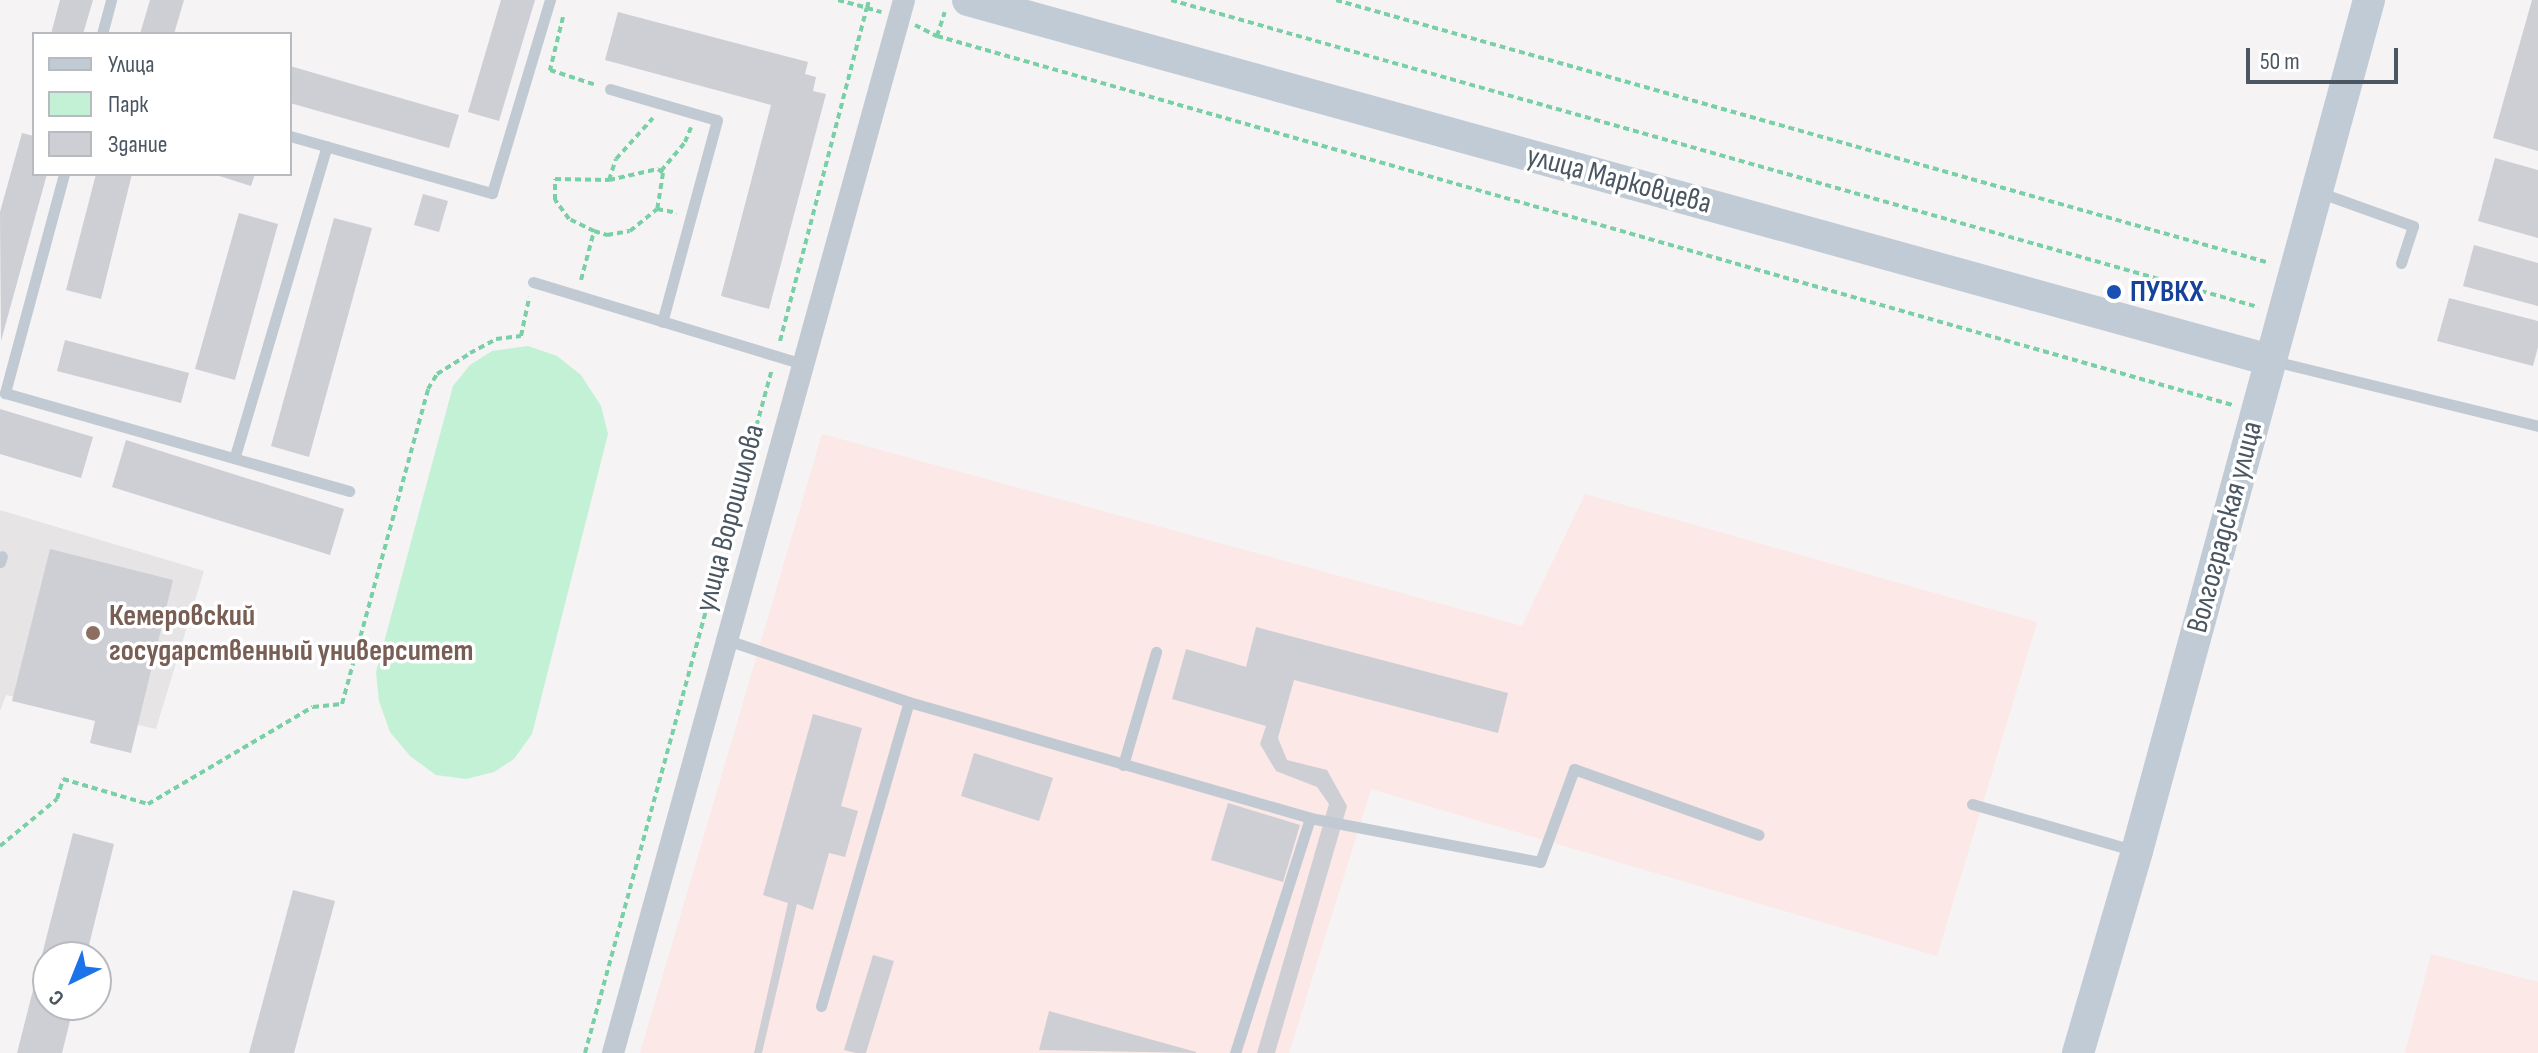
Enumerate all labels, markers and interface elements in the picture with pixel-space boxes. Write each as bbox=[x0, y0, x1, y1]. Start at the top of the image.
legend bbox=[32, 32, 292, 176]
scale bar bbox=[2250, 32, 2402, 82]
text: 50 m bbox=[2260, 47, 2300, 76]
text: Улица bbox=[108, 50, 154, 79]
text: Парк bbox=[108, 90, 148, 119]
text: Здание bbox=[108, 130, 167, 159]
street label: улица Марковцева bbox=[1523, 138, 1715, 222]
place label: ПУВКХ bbox=[2130, 274, 2203, 310]
marker: ПУВКХ bbox=[2105, 283, 2123, 301]
street label: Волгоградская улица bbox=[2180, 417, 2270, 637]
street label: улица Ворошилова bbox=[688, 420, 772, 616]
place label: Кемеровский государственный университет bbox=[109, 598, 473, 668]
marker: Кемеровский государственный университет bbox=[84, 624, 102, 642]
north arrow bbox=[32, 941, 112, 1021]
text: С bbox=[43, 984, 70, 1011]

